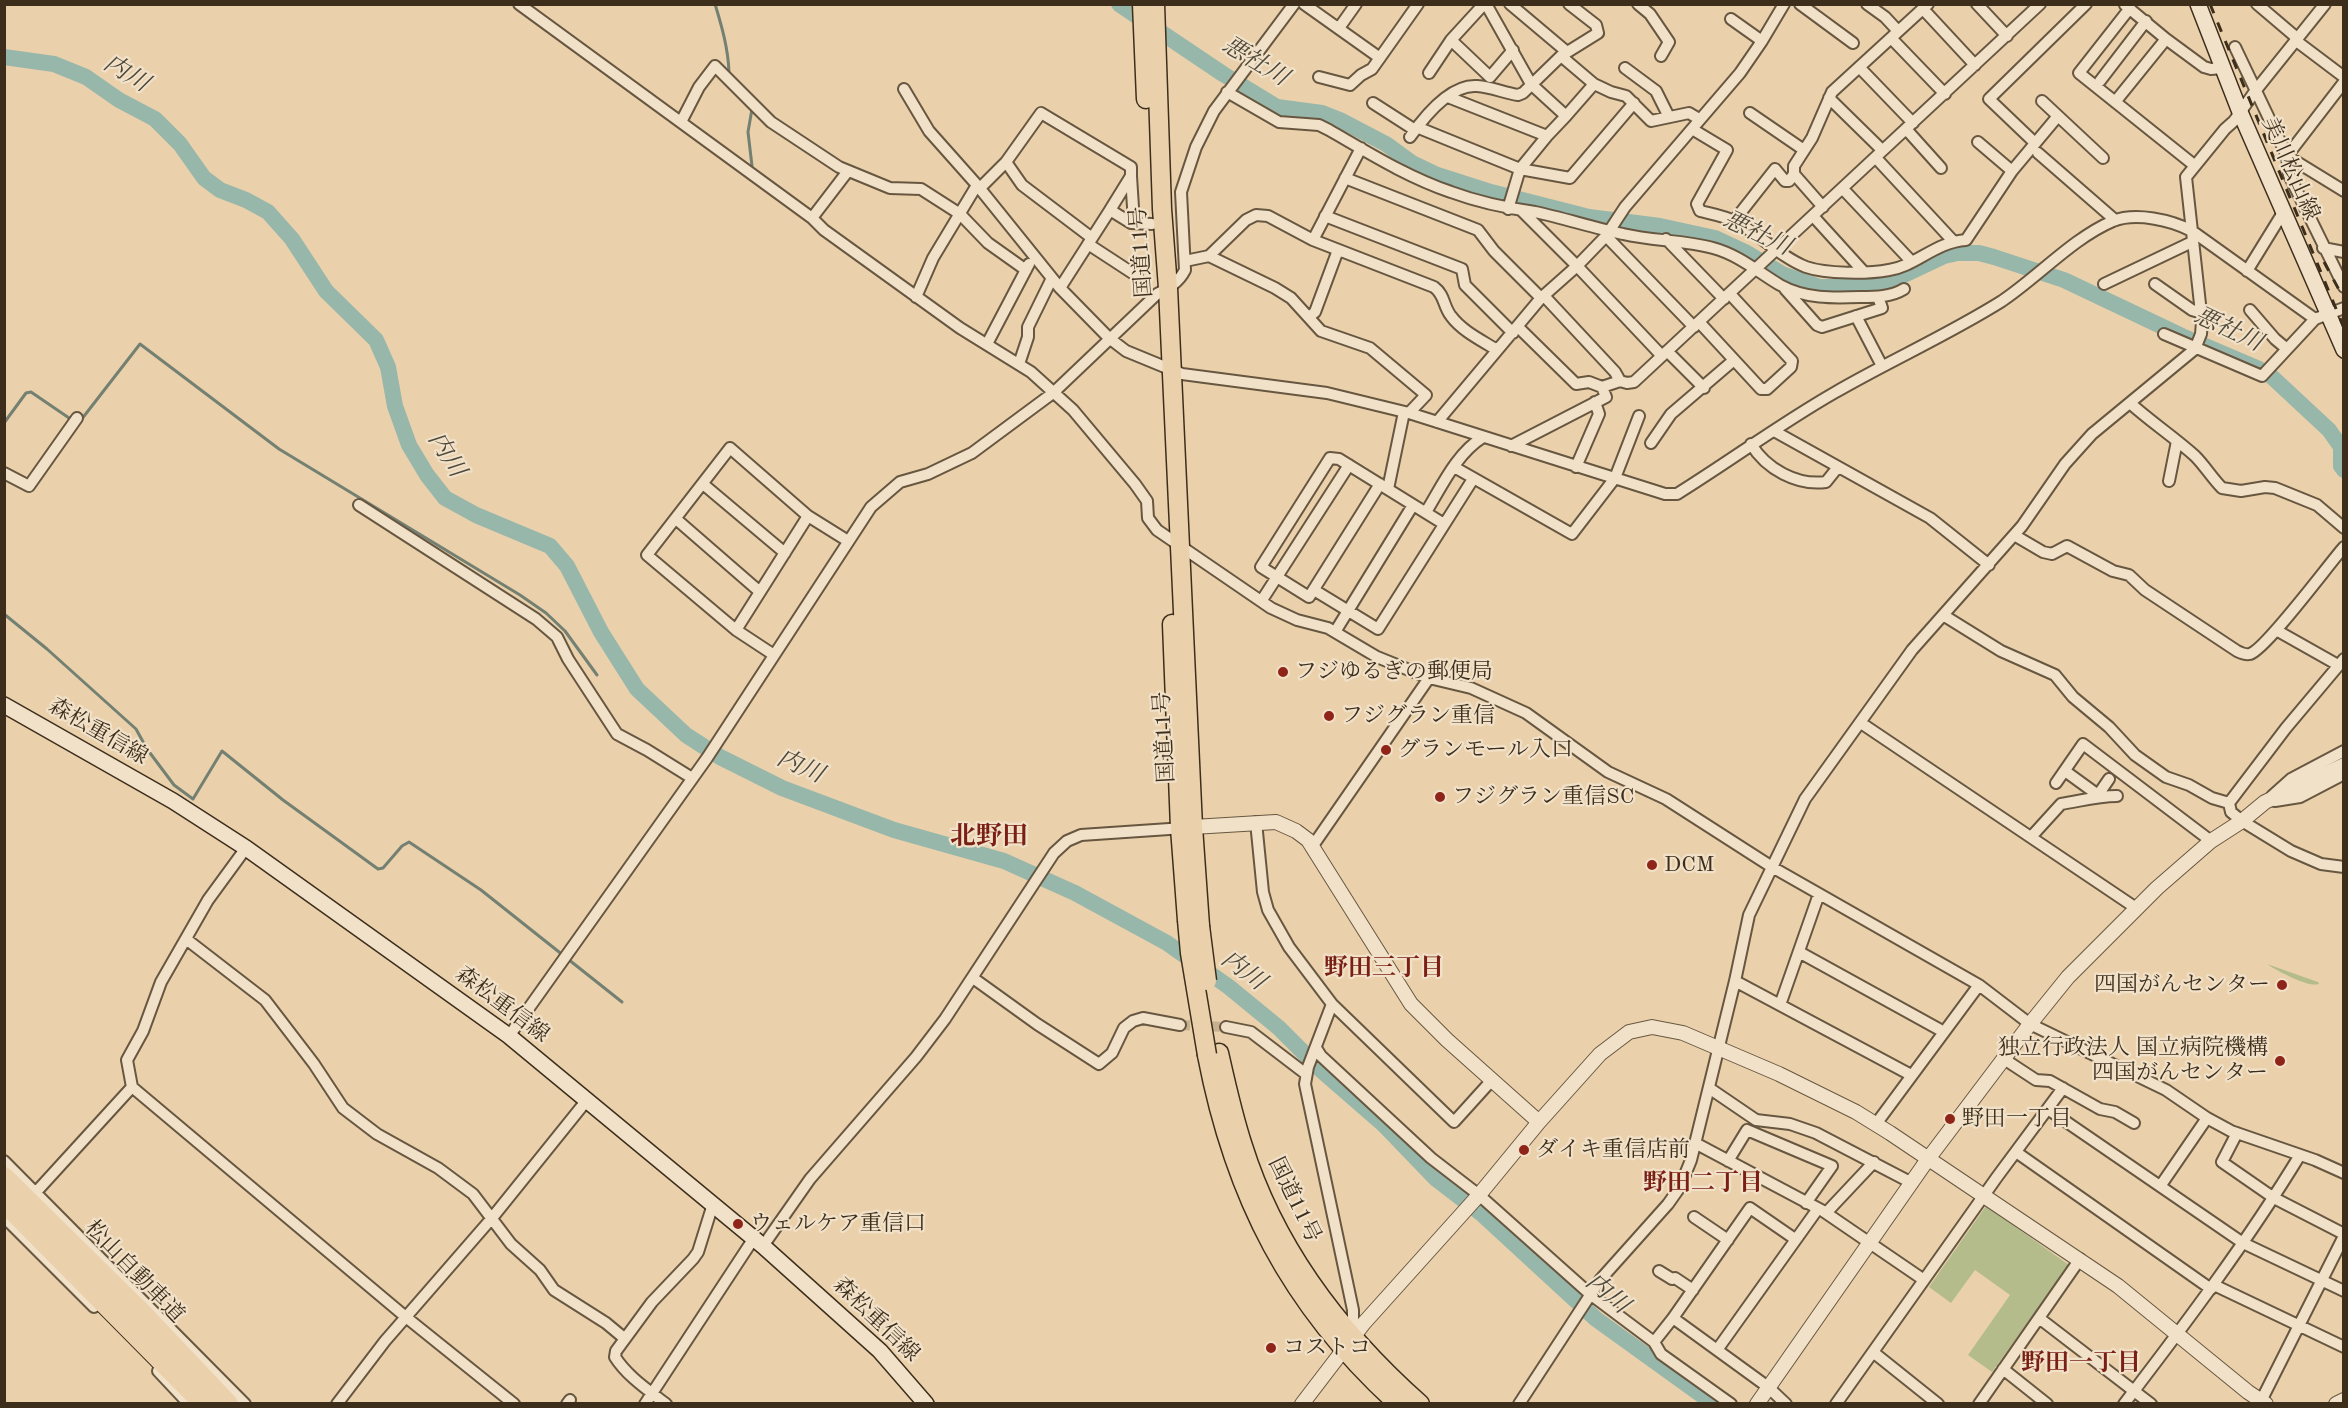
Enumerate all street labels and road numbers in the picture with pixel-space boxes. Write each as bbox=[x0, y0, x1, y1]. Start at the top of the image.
street label: 美川松山線 bbox=[2256, 113, 2324, 225]
street label: 国道11号 bbox=[1126, 205, 1158, 299]
street label: 国道11号 bbox=[1149, 691, 1181, 783]
street label: 森松重信線 bbox=[44, 693, 152, 771]
street label: 森松重信線 bbox=[450, 961, 554, 1049]
street label: 国道11号 bbox=[1262, 1153, 1326, 1247]
street label: 松山自動車道 bbox=[79, 1215, 189, 1329]
street label: 森松重信線 bbox=[827, 1272, 925, 1368]

